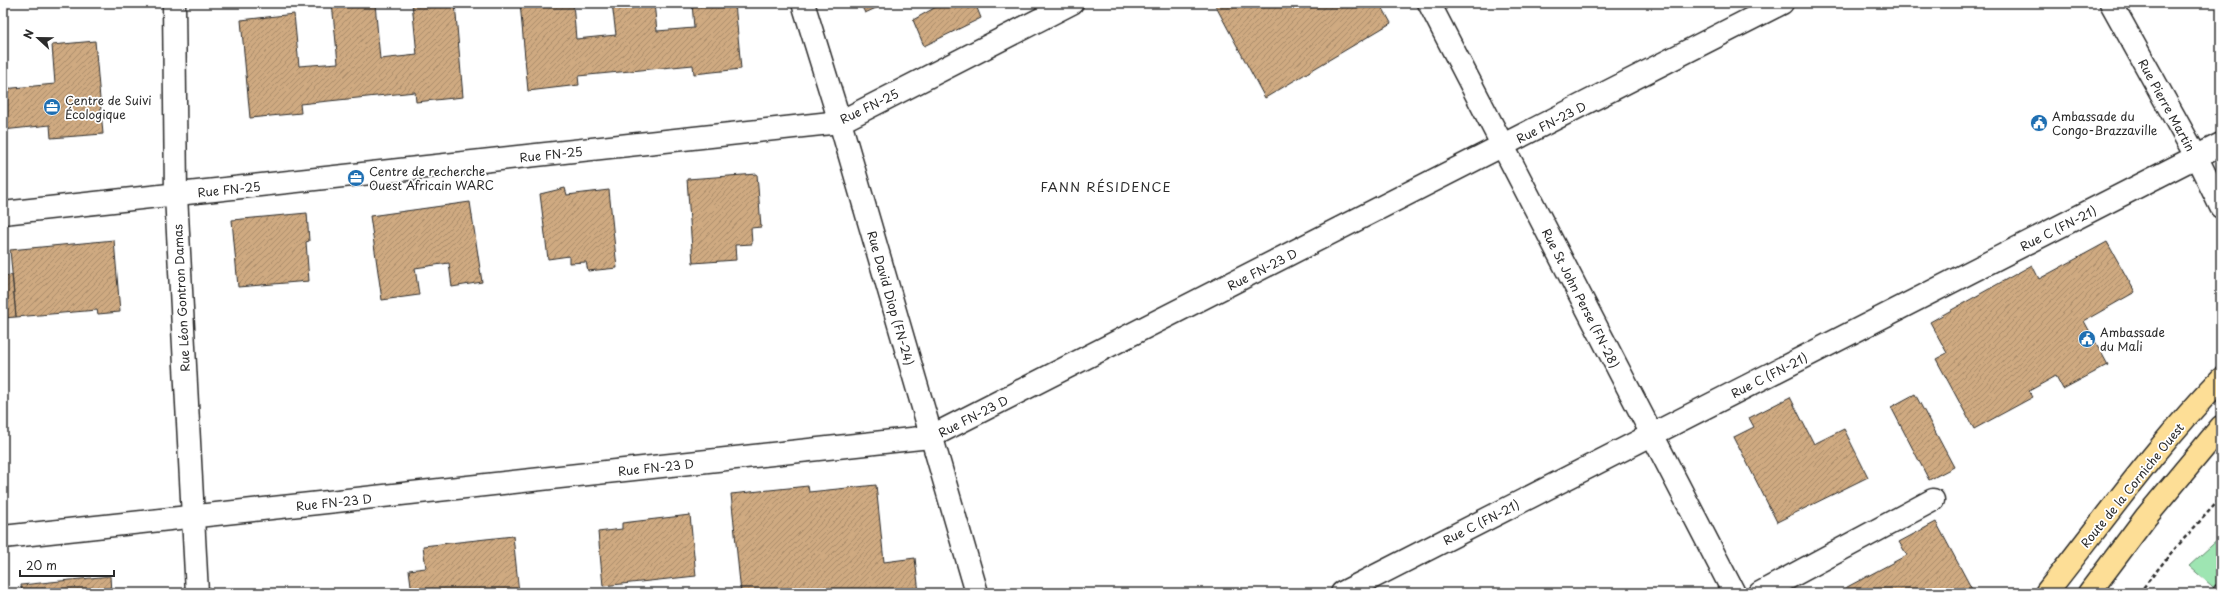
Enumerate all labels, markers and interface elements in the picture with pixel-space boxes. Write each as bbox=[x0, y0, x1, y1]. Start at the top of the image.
north arrow bbox=[18, 18, 58, 58]
text: N bbox=[19, 27, 38, 41]
street label: Rue Pierre Martin bbox=[2134, 56, 2200, 154]
street label: Rue FN-25 bbox=[837, 84, 901, 128]
place label: Centre de Suivi Écologique bbox=[65, 91, 152, 123]
office icon: Centre de Suivi Écologique bbox=[42, 97, 62, 117]
street label: Rue FN-23 D bbox=[1513, 97, 1589, 147]
place label: Ambassade du Congo-Brazzaville bbox=[2052, 107, 2158, 139]
public building icon: Ambassade du Congo-Brazzaville bbox=[2029, 113, 2049, 133]
street label: Rue FN-25 bbox=[519, 142, 583, 166]
place label: Centre de recherche Ouest Africain WARC bbox=[369, 162, 494, 194]
office icon: Centre de recherche Ouest Africain WARC bbox=[346, 168, 366, 188]
street label: Rue FN-25 bbox=[197, 177, 261, 201]
district label: FANN RÉSIDENCE bbox=[1040, 177, 1172, 196]
street label: Rue C (FN-21) bbox=[2017, 201, 2099, 255]
street label: Rue Léon Gontron Damas bbox=[168, 223, 194, 372]
street label: Rue St John Perse (FN-28) bbox=[1538, 225, 1624, 371]
street label: Rue David Diop (FN-24) bbox=[863, 229, 919, 367]
street label: Rue FN-23 D bbox=[1224, 244, 1300, 294]
place label: Ambassade du Mali bbox=[2100, 323, 2165, 355]
public building icon: Ambassade du Mali bbox=[2077, 329, 2097, 349]
street label: Rue C (FN-21) bbox=[1728, 348, 1810, 402]
street label: Rue FN-23 D bbox=[935, 391, 1011, 441]
street label: Route de la Corniche Ouest bbox=[2076, 419, 2188, 551]
street label: Rue FN-23 D bbox=[617, 454, 695, 480]
street label: Rue FN-23 D bbox=[295, 489, 373, 515]
street label: Rue C (FN-21) bbox=[1440, 495, 1522, 549]
scale bar bbox=[20, 552, 114, 578]
text: 20 m bbox=[26, 556, 57, 574]

